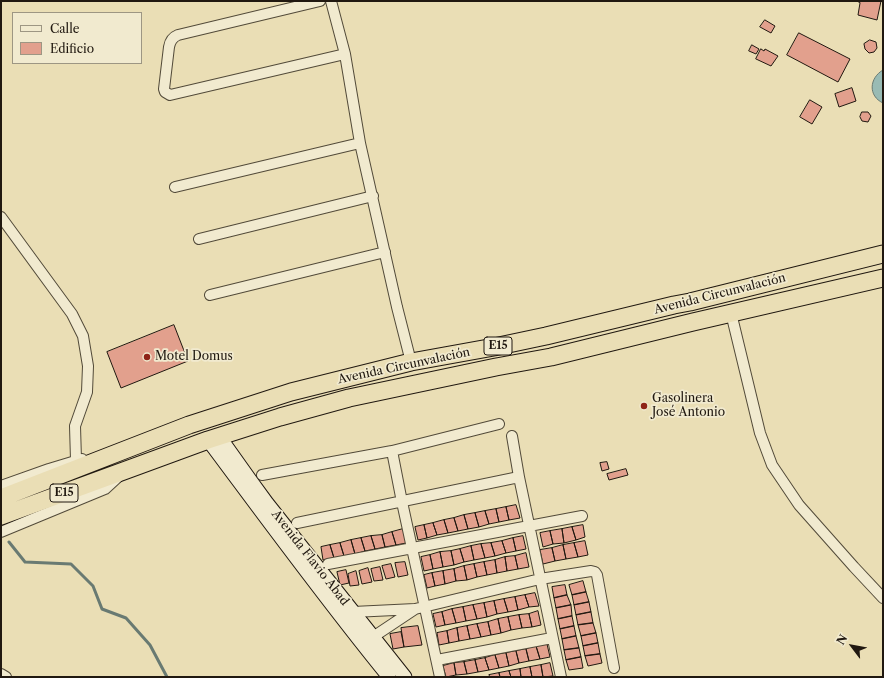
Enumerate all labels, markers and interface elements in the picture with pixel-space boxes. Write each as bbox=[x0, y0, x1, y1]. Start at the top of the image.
legend bbox=[12, 12, 142, 64]
text: Calle bbox=[50, 21, 79, 36]
text: Edificio bbox=[50, 41, 94, 56]
street label: Avenida Circunvalación bbox=[653, 271, 787, 317]
road number: E15 bbox=[484, 337, 512, 355]
street label: Avenida Circunvalación bbox=[337, 345, 471, 387]
place label: Motel Domus bbox=[155, 350, 233, 364]
marker: Motel Domus bbox=[142, 352, 152, 362]
place label: Gasolinera José Antonio bbox=[652, 392, 725, 420]
marker: Gasolinera José Antonio bbox=[639, 401, 649, 411]
road number: E15 bbox=[50, 484, 78, 502]
street label: Avenida Flavio Abad bbox=[268, 508, 352, 608]
north arrow bbox=[832, 626, 872, 666]
text: N bbox=[833, 632, 850, 647]

